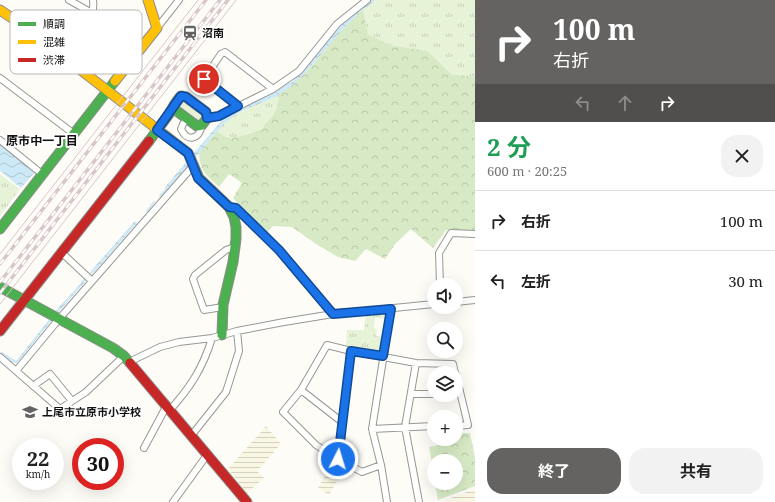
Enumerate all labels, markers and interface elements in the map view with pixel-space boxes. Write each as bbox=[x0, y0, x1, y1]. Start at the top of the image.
legend bbox=[10, 10, 142, 74]
text: 100 m bbox=[553, 10, 635, 48]
text: 順調 bbox=[43, 16, 65, 31]
icon: right bbox=[487, 16, 539, 68]
station icon: 沼南 bbox=[181, 24, 199, 42]
place label: 沼南 bbox=[202, 25, 224, 40]
text: 混雑 bbox=[43, 34, 65, 49]
text: 右折 bbox=[553, 48, 589, 72]
text: 渋滞 bbox=[43, 52, 65, 67]
pin bbox=[187, 62, 221, 96]
icon: arrive bbox=[193, 68, 215, 90]
icon: left bbox=[572, 92, 594, 114]
icon: ahead bbox=[614, 92, 636, 114]
icon: right bbox=[656, 92, 678, 114]
text: 2 分 bbox=[487, 130, 531, 163]
district label: 原市中一丁目 bbox=[6, 132, 78, 149]
button: close bbox=[721, 135, 763, 177]
text: 600 m · 20:25 bbox=[487, 162, 567, 180]
icon: right bbox=[487, 210, 509, 232]
text: 右折 bbox=[521, 211, 551, 231]
text: 100 m bbox=[720, 211, 763, 231]
icon: left bbox=[487, 270, 509, 292]
text: 左折 bbox=[521, 271, 551, 291]
text: 30 m bbox=[728, 271, 763, 291]
map controls bbox=[427, 278, 463, 490]
button: sound bbox=[427, 278, 463, 314]
button: search bbox=[427, 322, 463, 358]
button: layers bbox=[427, 366, 463, 402]
school or university icon: 上尾市立原市小学校 bbox=[21, 403, 39, 421]
place label: 上尾市立原市小学校 bbox=[42, 404, 141, 419]
button: + bbox=[427, 410, 463, 446]
speed limit sign: 30 bbox=[72, 438, 124, 490]
position arrow bbox=[317, 438, 359, 480]
text: 22 bbox=[27, 445, 49, 472]
button: 終了 bbox=[487, 448, 621, 494]
button: 共有 bbox=[629, 448, 763, 494]
button: − bbox=[427, 454, 463, 490]
text: km/h bbox=[26, 467, 50, 481]

